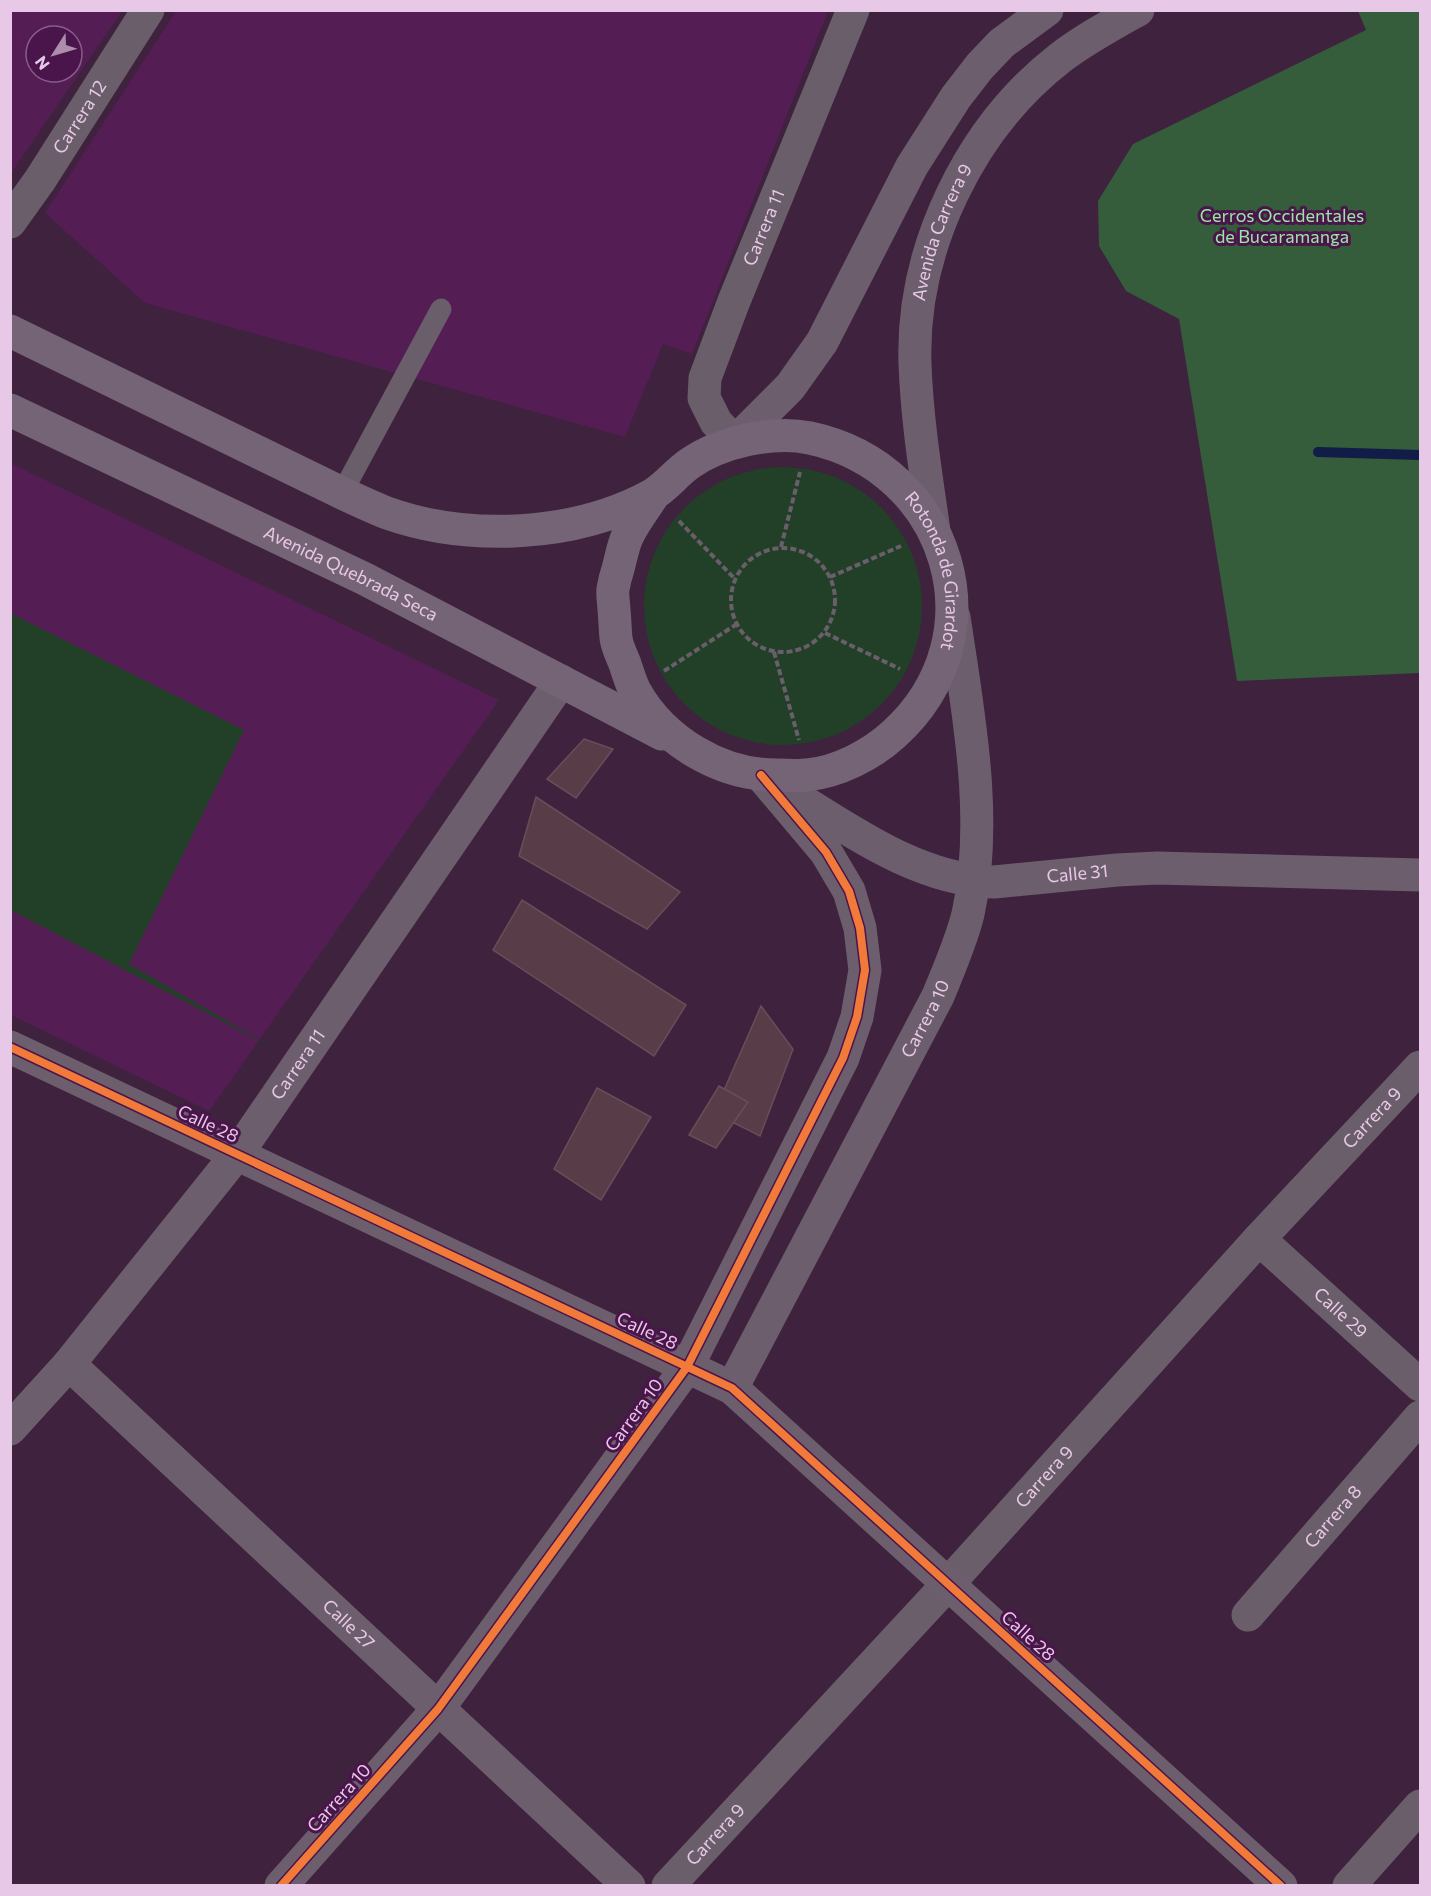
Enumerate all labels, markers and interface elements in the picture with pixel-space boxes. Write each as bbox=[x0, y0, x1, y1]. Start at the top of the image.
north arrow bbox=[24, 24, 84, 84]
text: N bbox=[30, 53, 53, 74]
street label: Carrera 12 bbox=[48, 76, 111, 158]
street label: Avenida Carrera 9 bbox=[907, 159, 976, 302]
street label: Carrera 11 bbox=[738, 186, 789, 269]
park label: Cerros Occidentales de Bucaramanga bbox=[1200, 204, 1364, 247]
street label: Rotonda de Girardot bbox=[901, 487, 964, 653]
street label: Avenida Quebrada Seca bbox=[261, 520, 442, 625]
street label: Calle 31 bbox=[1045, 859, 1109, 887]
street label: Carrera 10 bbox=[896, 976, 954, 1061]
street label: Carrera 11 bbox=[266, 1025, 329, 1104]
street label: Carrera 9 bbox=[1337, 1082, 1406, 1153]
street label: Calle 28 bbox=[174, 1099, 242, 1147]
street label: Calle 29 bbox=[1310, 1282, 1373, 1342]
street label: Calle 28 bbox=[613, 1306, 681, 1354]
street label: Carrera 10 bbox=[599, 1374, 667, 1455]
street label: Carrera 9 bbox=[1010, 1441, 1077, 1512]
street label: Carrera 8 bbox=[1299, 1480, 1366, 1552]
street label: Calle 27 bbox=[318, 1594, 380, 1653]
street label: Calle 28 bbox=[997, 1605, 1060, 1665]
street label: Carrera 10 bbox=[302, 1759, 375, 1836]
street label: Carrera 9 bbox=[681, 1799, 749, 1869]

